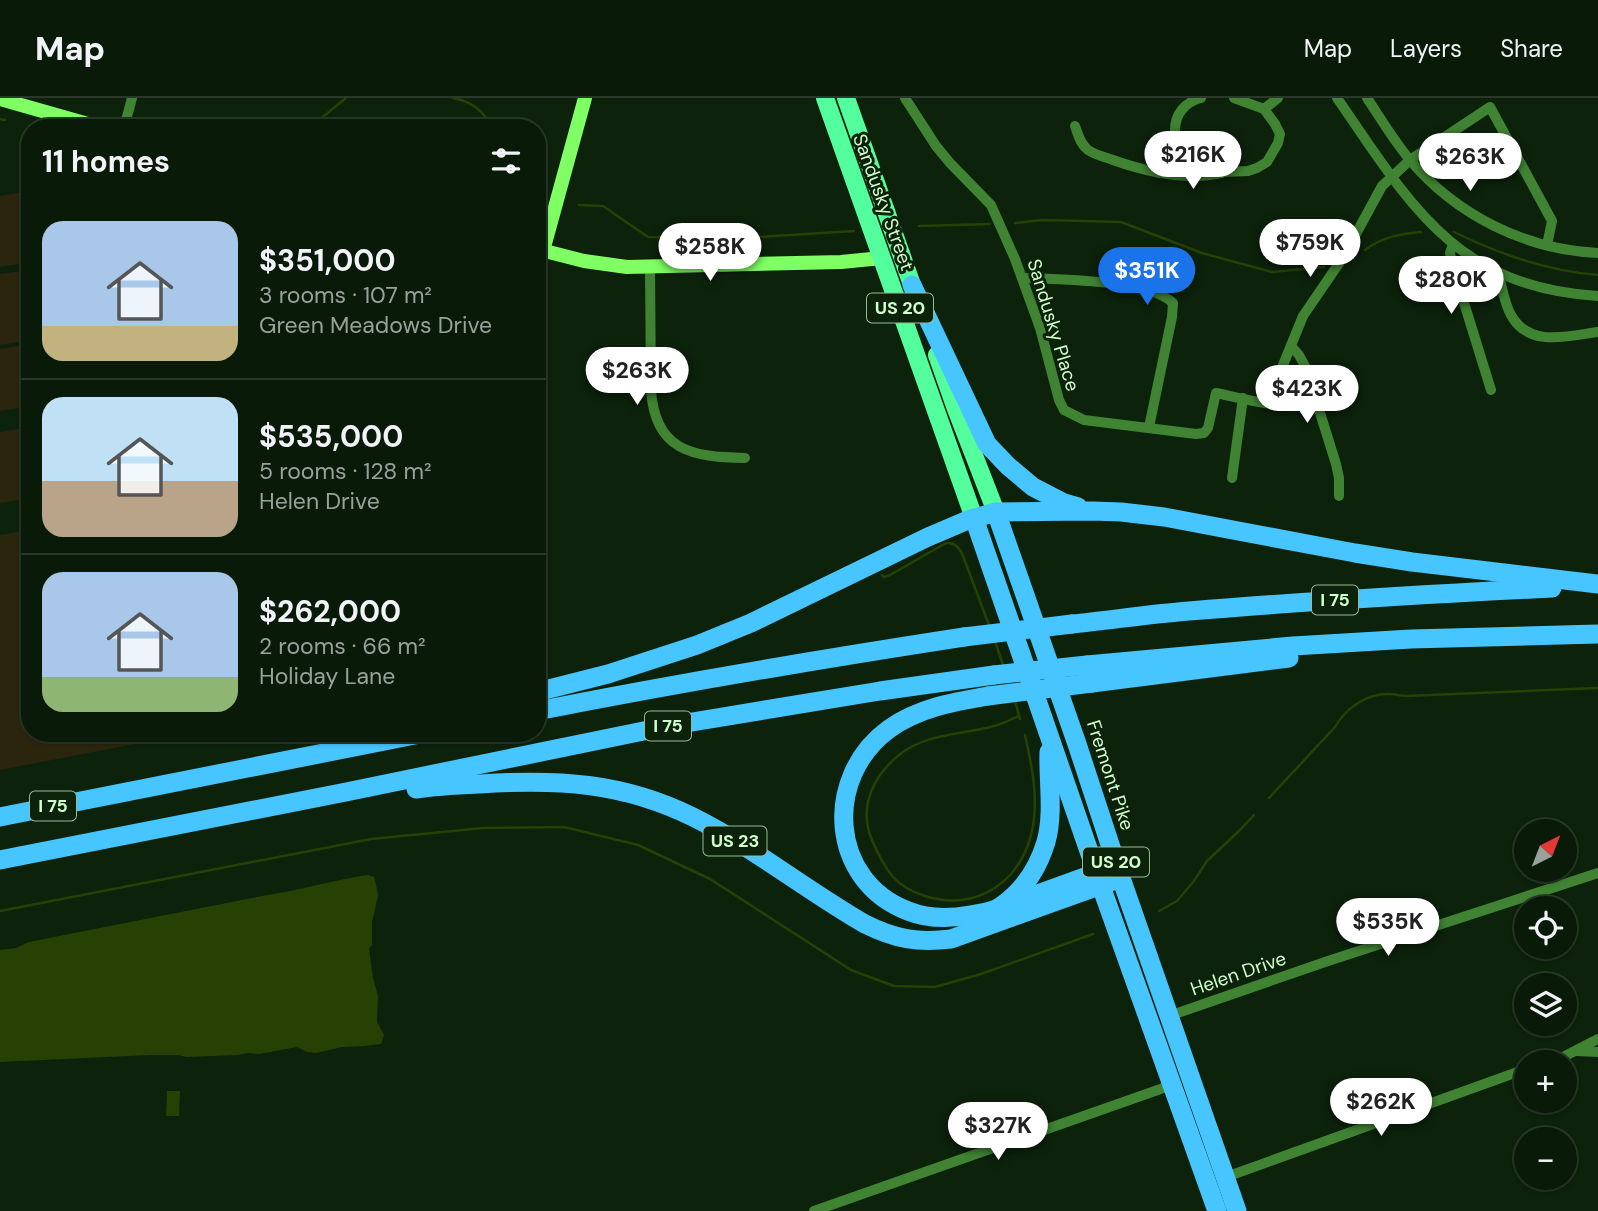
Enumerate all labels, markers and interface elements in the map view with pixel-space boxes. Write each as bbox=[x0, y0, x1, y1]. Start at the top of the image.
text: Map bbox=[35, 27, 105, 70]
text: Map bbox=[1304, 33, 1352, 64]
text: Layers bbox=[1390, 33, 1462, 64]
text: Share bbox=[1500, 33, 1563, 64]
street label: Sandusky Street bbox=[847, 130, 920, 274]
pin: $216K bbox=[1144, 132, 1242, 191]
pin: $263K bbox=[1421, 134, 1519, 193]
text: $216K bbox=[1160, 139, 1226, 169]
text: $263K bbox=[1435, 141, 1505, 171]
text: 11 homes bbox=[42, 142, 170, 181]
icon: filters bbox=[487, 142, 525, 180]
pin: $759K bbox=[1261, 220, 1359, 279]
pin: $258K bbox=[661, 223, 759, 283]
text: $759K bbox=[1275, 227, 1345, 257]
text: $258K bbox=[674, 231, 746, 261]
text: $351,000 bbox=[259, 241, 396, 280]
pin: $351K bbox=[1098, 248, 1196, 307]
icon: home bbox=[98, 249, 182, 333]
text: $351K bbox=[1114, 255, 1180, 285]
street label: Sandusky Place bbox=[1022, 256, 1086, 394]
pin: $280K bbox=[1402, 256, 1500, 316]
text: $280K bbox=[1415, 264, 1487, 294]
text: 3 rooms · 107 m² bbox=[259, 280, 432, 310]
road number: US 20 bbox=[867, 294, 933, 322]
text: Green Meadows Drive bbox=[259, 310, 492, 340]
pin: $263K bbox=[588, 348, 686, 407]
text: $263K bbox=[602, 355, 672, 385]
pin: $423K bbox=[1258, 366, 1356, 425]
text: $423K bbox=[1271, 373, 1343, 403]
text: $535,000 bbox=[259, 417, 403, 456]
icon: home bbox=[98, 425, 182, 509]
text: 5 rooms · 128 m² bbox=[259, 456, 432, 486]
text: Helen Drive bbox=[259, 486, 380, 516]
road number: I 75 bbox=[1312, 586, 1358, 614]
text: $262,000 bbox=[259, 592, 401, 631]
icon: home bbox=[98, 600, 182, 684]
text: 2 rooms · 66 m² bbox=[259, 631, 426, 661]
text: Holiday Lane bbox=[259, 661, 395, 691]
road number: I 75 bbox=[645, 712, 691, 740]
street label: Fremont Pike bbox=[1081, 717, 1140, 833]
road number: I 75 bbox=[30, 792, 76, 820]
north arrow bbox=[1514, 819, 1577, 882]
map controls bbox=[1514, 819, 1577, 1190]
road number: US 23 bbox=[704, 826, 766, 856]
road number: US 20 bbox=[1083, 848, 1149, 876]
button: locate bbox=[1514, 896, 1577, 959]
pin: $535K bbox=[1339, 898, 1437, 958]
text: $535K bbox=[1352, 906, 1424, 936]
street label: Helen Drive bbox=[1187, 945, 1289, 1002]
button: layers bbox=[1514, 973, 1577, 1036]
button: + bbox=[1514, 1050, 1577, 1113]
pin: $262K bbox=[1332, 1079, 1430, 1138]
text: $262K bbox=[1346, 1086, 1416, 1116]
pin: $327K bbox=[949, 1102, 1047, 1162]
text: $327K bbox=[964, 1110, 1032, 1140]
button: − bbox=[1514, 1127, 1577, 1190]

